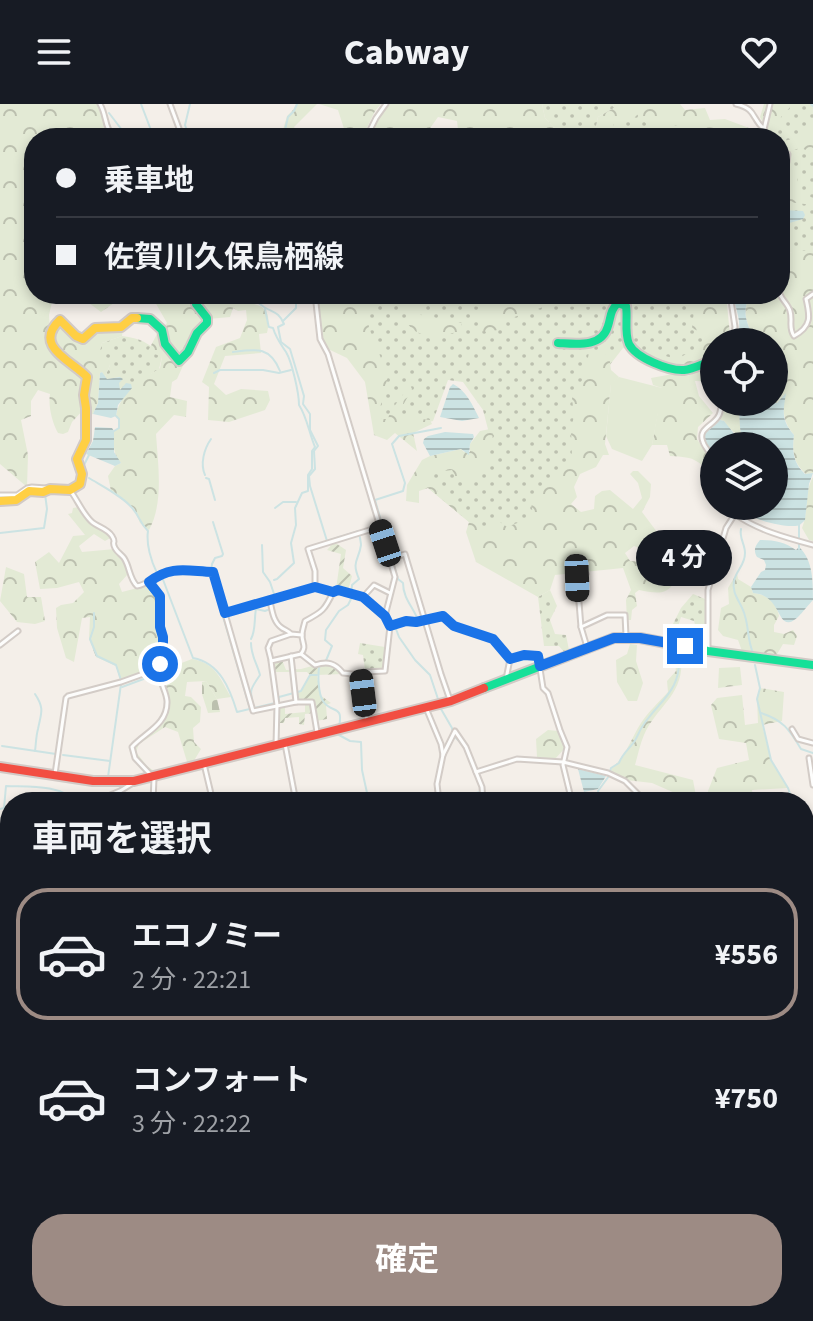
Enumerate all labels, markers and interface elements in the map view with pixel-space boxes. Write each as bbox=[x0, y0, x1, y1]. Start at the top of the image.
text: Cabway bbox=[344, 27, 469, 78]
icon: menu bbox=[32, 30, 76, 74]
icon: heart bbox=[737, 30, 781, 74]
text: 乗車地 bbox=[104, 159, 194, 202]
text: 佐賀川久保鳥栖線 bbox=[104, 236, 344, 279]
map controls bbox=[700, 328, 788, 520]
button: locate bbox=[700, 328, 788, 416]
button: layers bbox=[700, 432, 788, 520]
car bbox=[366, 516, 404, 570]
callout: 4 分 bbox=[637, 530, 733, 586]
text: 4 分 bbox=[662, 539, 706, 576]
car bbox=[564, 554, 590, 602]
route end bbox=[667, 628, 703, 664]
route start bbox=[142, 646, 178, 682]
car bbox=[348, 668, 378, 718]
text: 車両を選択 bbox=[32, 814, 212, 865]
text: エコノミー bbox=[132, 915, 282, 958]
icon: car bbox=[36, 918, 108, 990]
text: ¥556 bbox=[715, 933, 778, 976]
text: 2 分 · 22:21 bbox=[132, 961, 251, 998]
text: コンフォート bbox=[132, 1059, 311, 1102]
icon: car bbox=[36, 1062, 108, 1134]
text: ¥750 bbox=[715, 1077, 778, 1120]
text: 3 分 · 22:22 bbox=[132, 1105, 251, 1142]
button: 確定 bbox=[32, 1214, 782, 1306]

